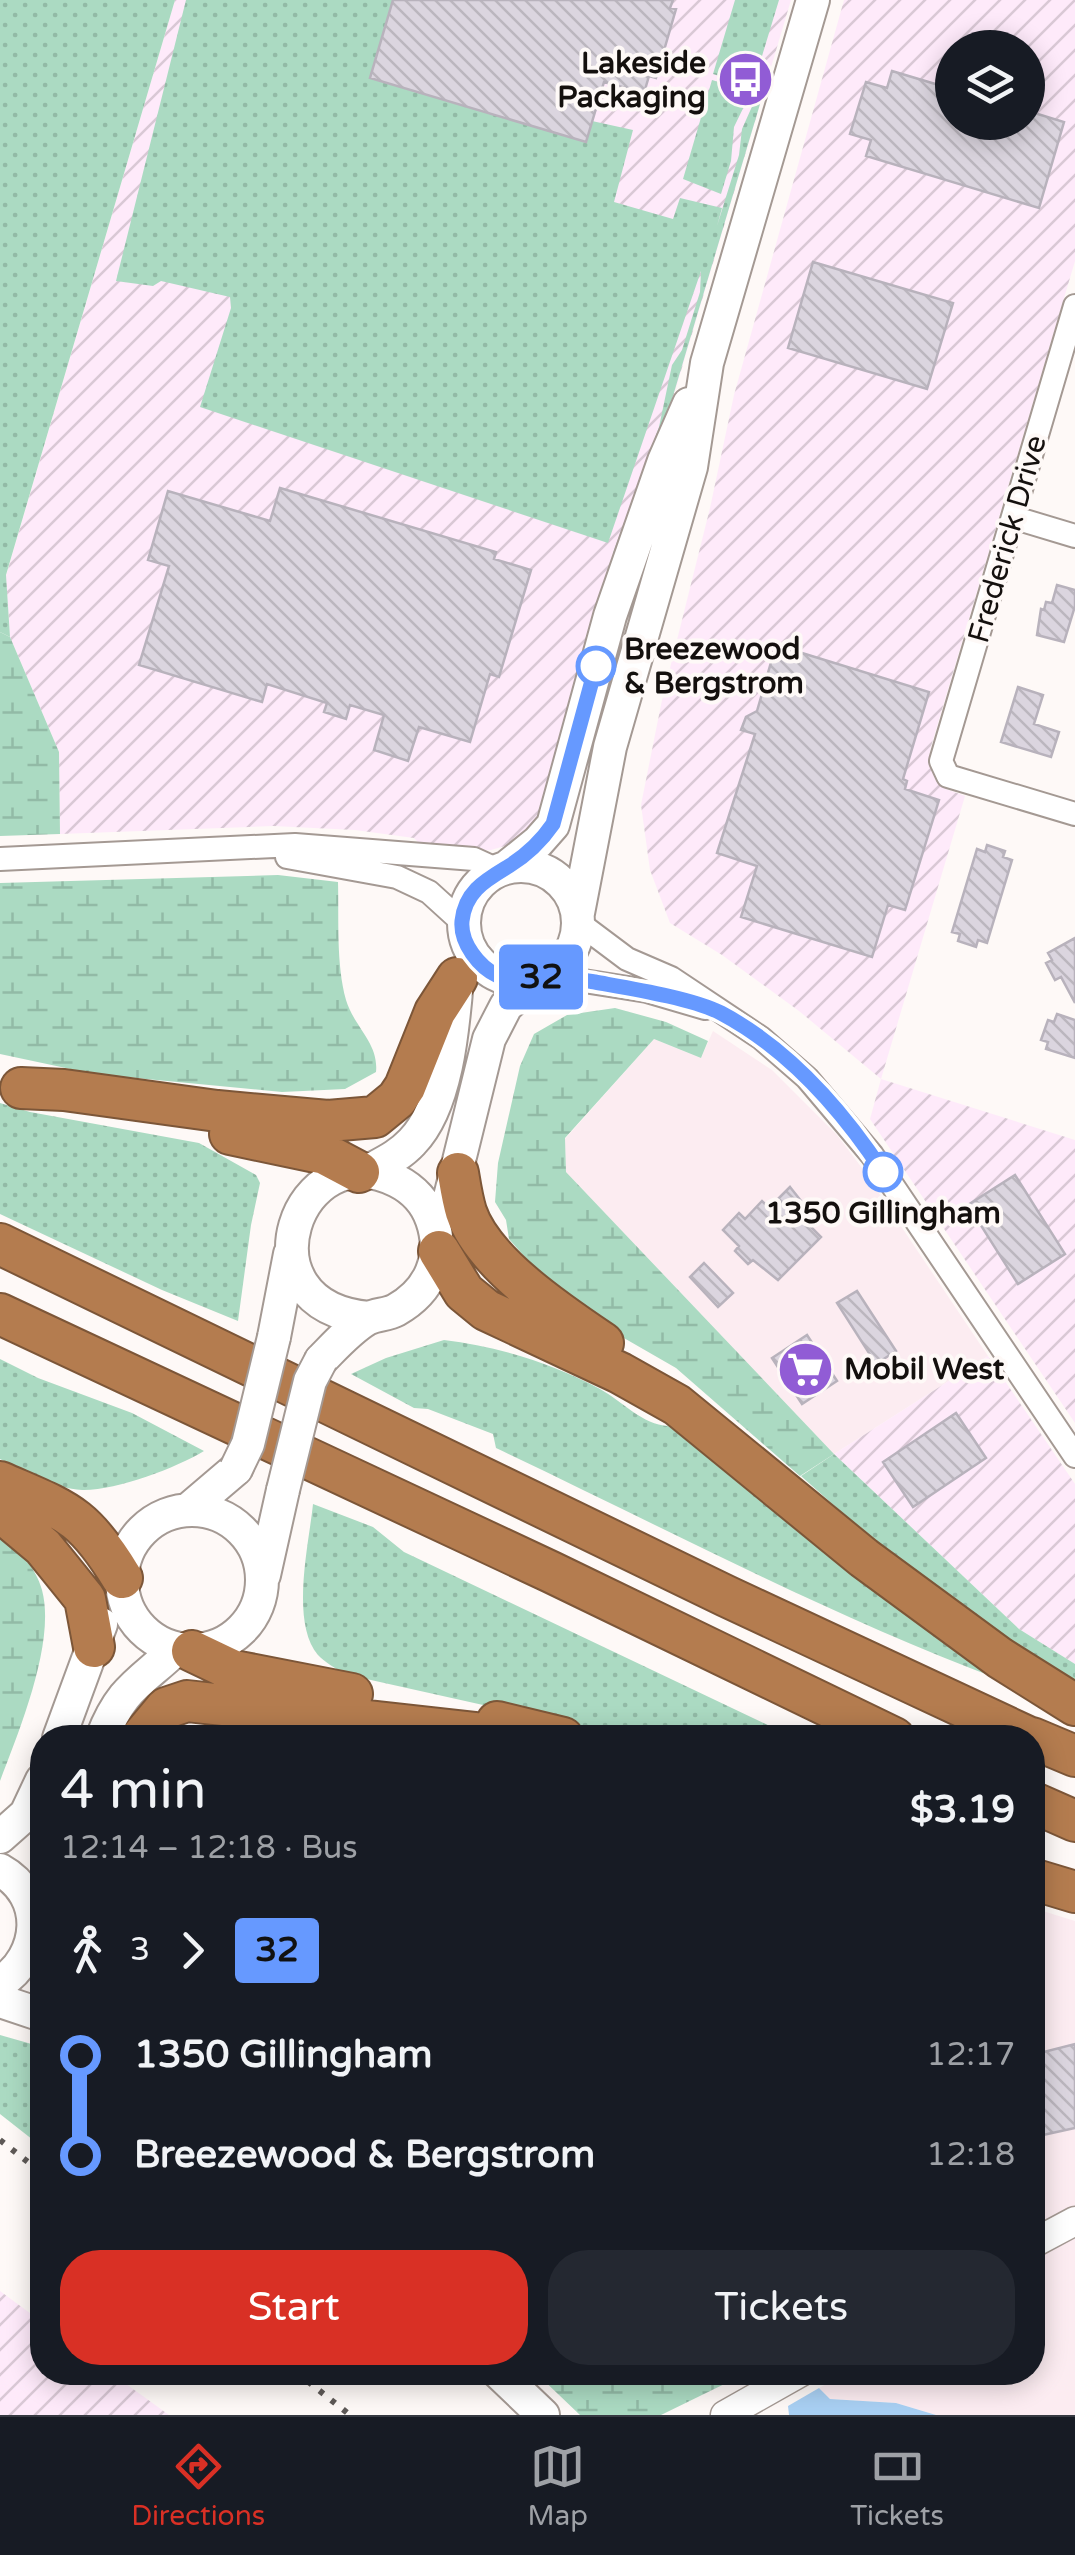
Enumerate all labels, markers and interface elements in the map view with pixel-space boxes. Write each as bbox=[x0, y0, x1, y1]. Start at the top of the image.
map controls bbox=[935, 30, 1045, 140]
button: layers bbox=[935, 30, 1045, 140]
place label: Lakeside Packaging bbox=[557, 45, 706, 116]
bus stop icon: Lakeside Packaging bbox=[715, 50, 775, 110]
street label: Frederick Drive bbox=[960, 431, 1055, 647]
place label: Breezewood & Bergstrom bbox=[624, 631, 804, 702]
marker: Breezewood & Bergstrom bbox=[577, 647, 615, 685]
line badge: 32 bbox=[496, 944, 586, 1010]
text: 32 bbox=[519, 956, 563, 998]
marker: 1350 Gillingham bbox=[864, 1153, 902, 1191]
place label: 1350 Gillingham bbox=[765, 1195, 1001, 1232]
supermarket icon: Mobil West bbox=[775, 1339, 835, 1399]
place label: Mobil West bbox=[844, 1351, 1005, 1388]
text: 4 min bbox=[60, 1758, 207, 1824]
text: $3.19 bbox=[910, 1787, 1015, 1833]
text: 12:14 – 12:18 · Bus bbox=[60, 1829, 358, 1867]
icon: walk bbox=[60, 1923, 115, 1978]
icon: forward bbox=[165, 1923, 220, 1978]
text: 32 bbox=[255, 1929, 299, 1971]
text: 3 bbox=[130, 1931, 150, 1969]
text: 1350 Gillingham bbox=[134, 2032, 432, 2078]
text: 12:17 bbox=[926, 2036, 1015, 2074]
text: Breezewood & Bergstrom bbox=[134, 2132, 595, 2178]
text: 12:18 bbox=[926, 2136, 1015, 2174]
button: Start bbox=[60, 2250, 528, 2365]
button: Tickets bbox=[548, 2250, 1015, 2365]
tab: Directions bbox=[131, 2439, 265, 2533]
tab: Map bbox=[527, 2439, 588, 2533]
tab: Tickets bbox=[850, 2439, 944, 2533]

